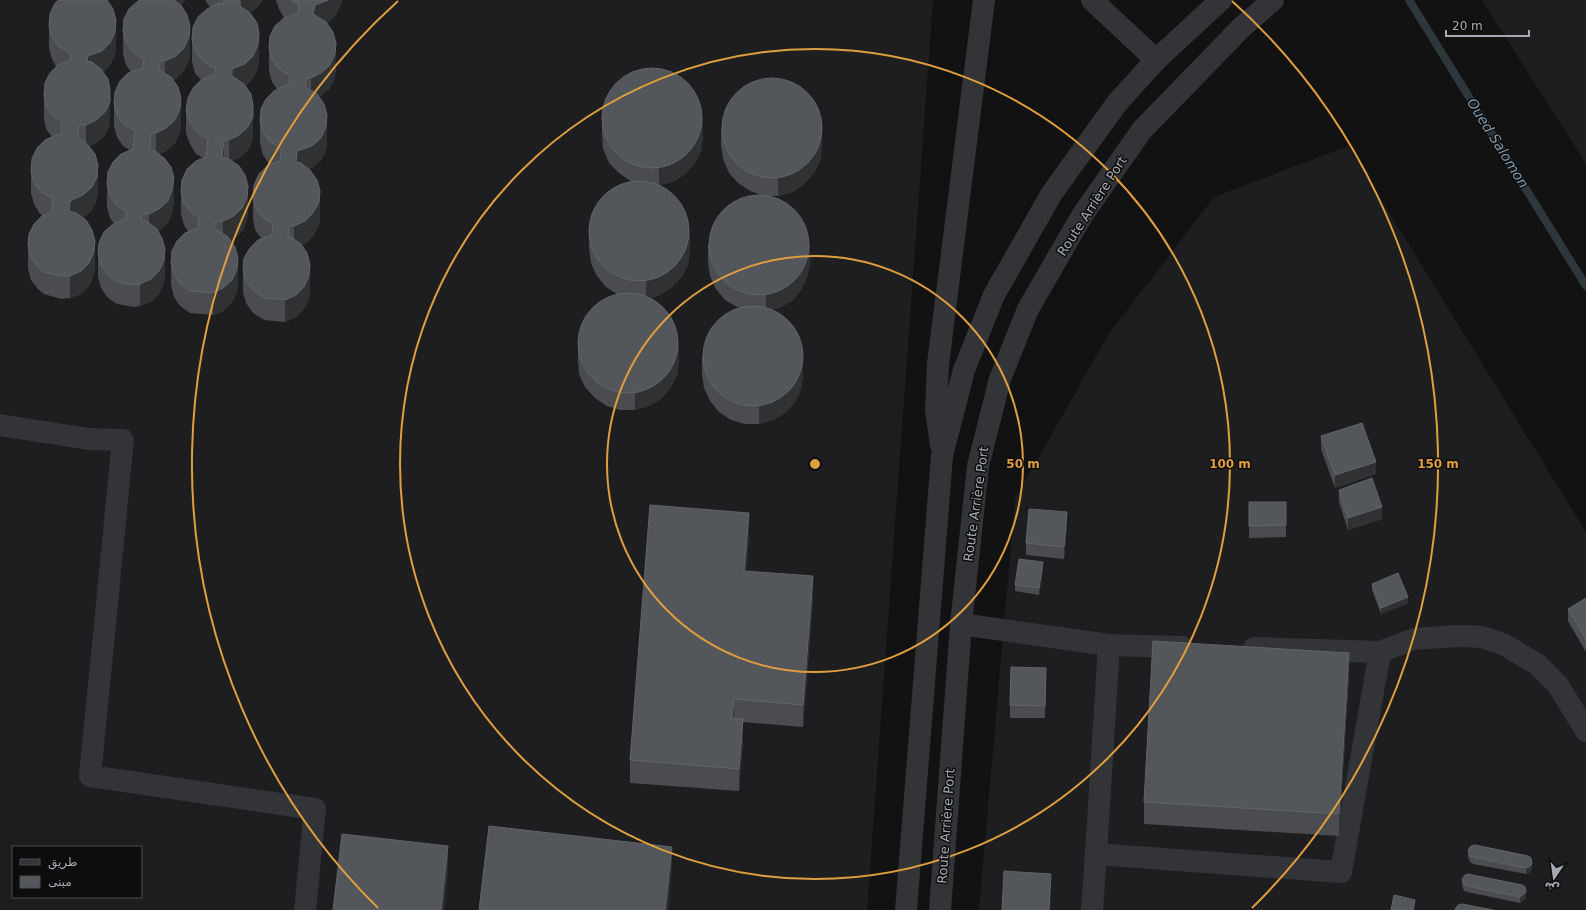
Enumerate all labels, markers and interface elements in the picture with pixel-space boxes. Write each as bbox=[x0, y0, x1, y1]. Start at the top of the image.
scale bar bbox=[1446, 12, 1529, 38]
text: 20 m bbox=[1452, 19, 1483, 33]
water label: Oued Salomon bbox=[1464, 95, 1532, 191]
street label: Route Arrière Port bbox=[1054, 153, 1130, 259]
street label: Route Arrière Port bbox=[961, 446, 991, 562]
centre of rings bbox=[808, 457, 822, 471]
text: 50 m bbox=[1006, 457, 1040, 471]
text: 100 m bbox=[1209, 457, 1251, 471]
text: 150 m bbox=[1417, 457, 1459, 471]
street label: Route Arrière Port bbox=[934, 768, 958, 884]
legend bbox=[12, 846, 142, 898]
text: طريق bbox=[48, 855, 78, 870]
north arrow bbox=[1534, 858, 1574, 898]
text: مبنى bbox=[48, 875, 72, 889]
text: ش bbox=[1543, 879, 1561, 895]

